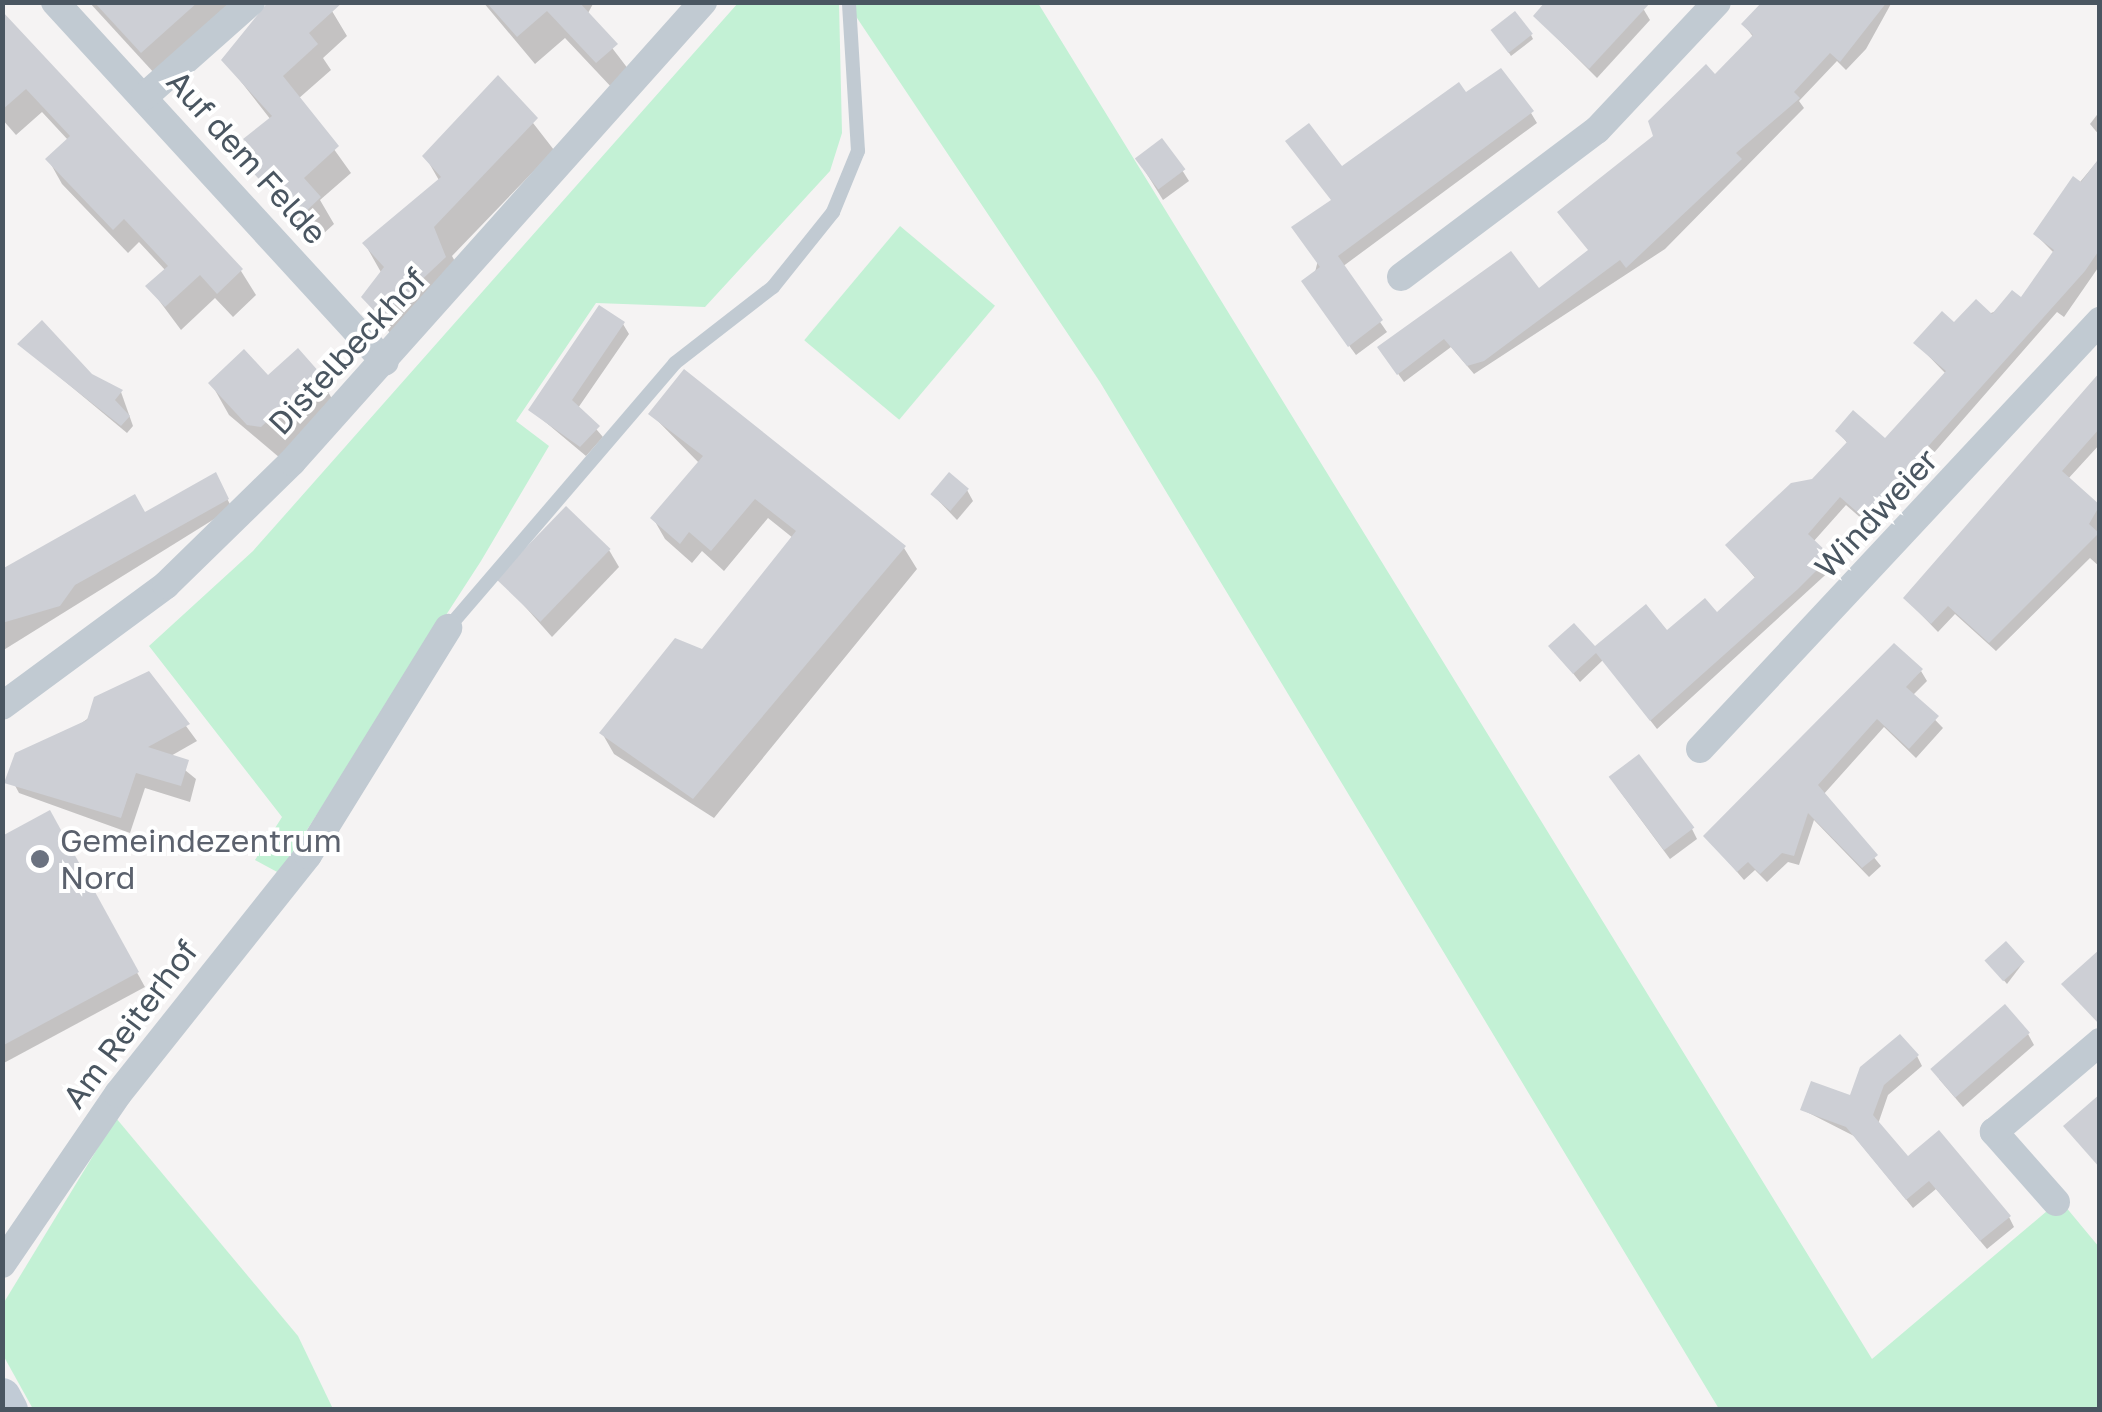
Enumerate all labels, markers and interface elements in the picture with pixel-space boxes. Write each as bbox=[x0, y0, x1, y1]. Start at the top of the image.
street label: Auf dem Felde bbox=[159, 62, 335, 252]
street label: Distelbeckhof bbox=[260, 260, 434, 442]
street label: Windweier bbox=[1807, 441, 1945, 585]
place label: Gemeindezentrum Nord bbox=[60, 822, 342, 897]
marker: Gemeindezentrum Nord bbox=[29, 848, 51, 870]
street label: Am Reiterhof bbox=[54, 932, 206, 1116]

